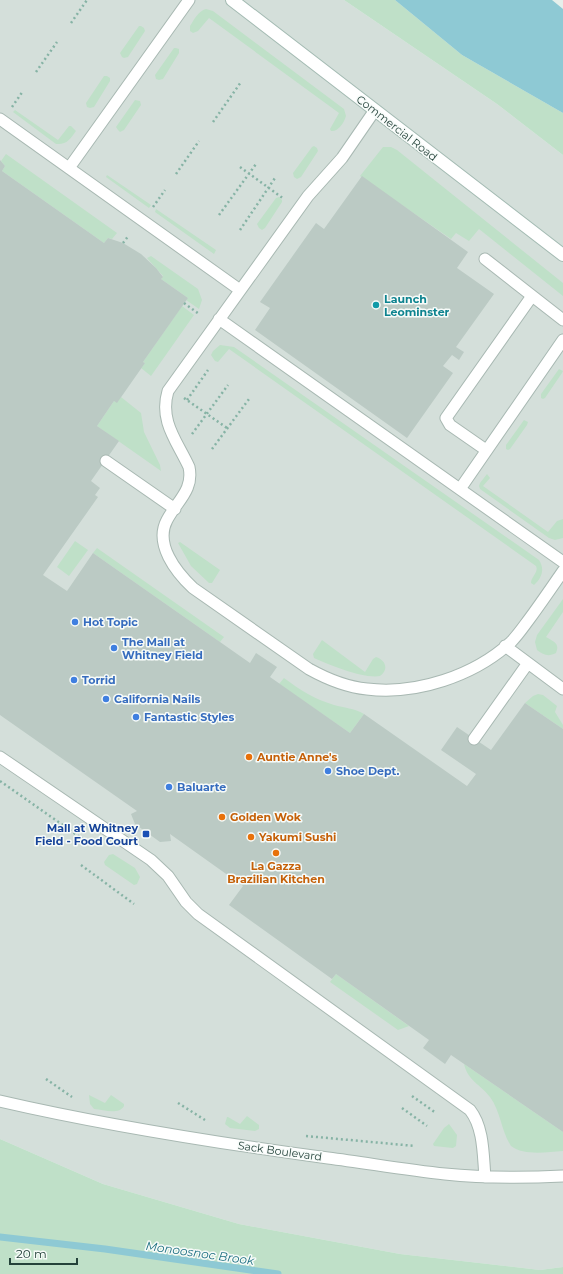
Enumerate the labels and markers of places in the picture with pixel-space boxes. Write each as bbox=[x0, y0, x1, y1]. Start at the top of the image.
place label: Launch Leominster bbox=[384, 292, 450, 319]
marker: Launch Leominster bbox=[371, 300, 381, 310]
place label: Hot Topic bbox=[83, 615, 138, 629]
marker: Hot Topic bbox=[70, 617, 80, 627]
place label: The Mall at Whitney Field bbox=[122, 635, 203, 662]
marker: The Mall at Whitney Field bbox=[109, 643, 119, 653]
place label: Torrid bbox=[82, 673, 116, 687]
marker: Torrid bbox=[69, 675, 79, 685]
place label: California Nails bbox=[114, 692, 201, 706]
marker: California Nails bbox=[101, 694, 111, 704]
place label: Fantastic Styles bbox=[144, 710, 235, 724]
marker: Fantastic Styles bbox=[131, 712, 141, 722]
place label: Auntie Anne's bbox=[256, 750, 338, 764]
marker: Auntie Anne's bbox=[244, 752, 254, 762]
place label: Shoe Dept. bbox=[336, 764, 399, 778]
marker: Shoe Dept. bbox=[323, 766, 333, 776]
place label: Baluarte bbox=[177, 780, 226, 794]
marker: Baluarte bbox=[164, 782, 174, 792]
place label: Golden Wok bbox=[230, 810, 302, 824]
marker: Golden Wok bbox=[217, 812, 227, 822]
place label: Mall at Whitney Field - Food Court bbox=[35, 821, 138, 848]
marker: Mall at Whitney Field - Food Court bbox=[141, 829, 151, 839]
place label: Yakumi Sushi bbox=[258, 830, 336, 844]
marker: Yakumi Sushi bbox=[246, 832, 256, 842]
marker: La Gazza Brazilian Kitchen bbox=[271, 848, 281, 858]
place label: La Gazza Brazilian Kitchen bbox=[227, 859, 325, 886]

